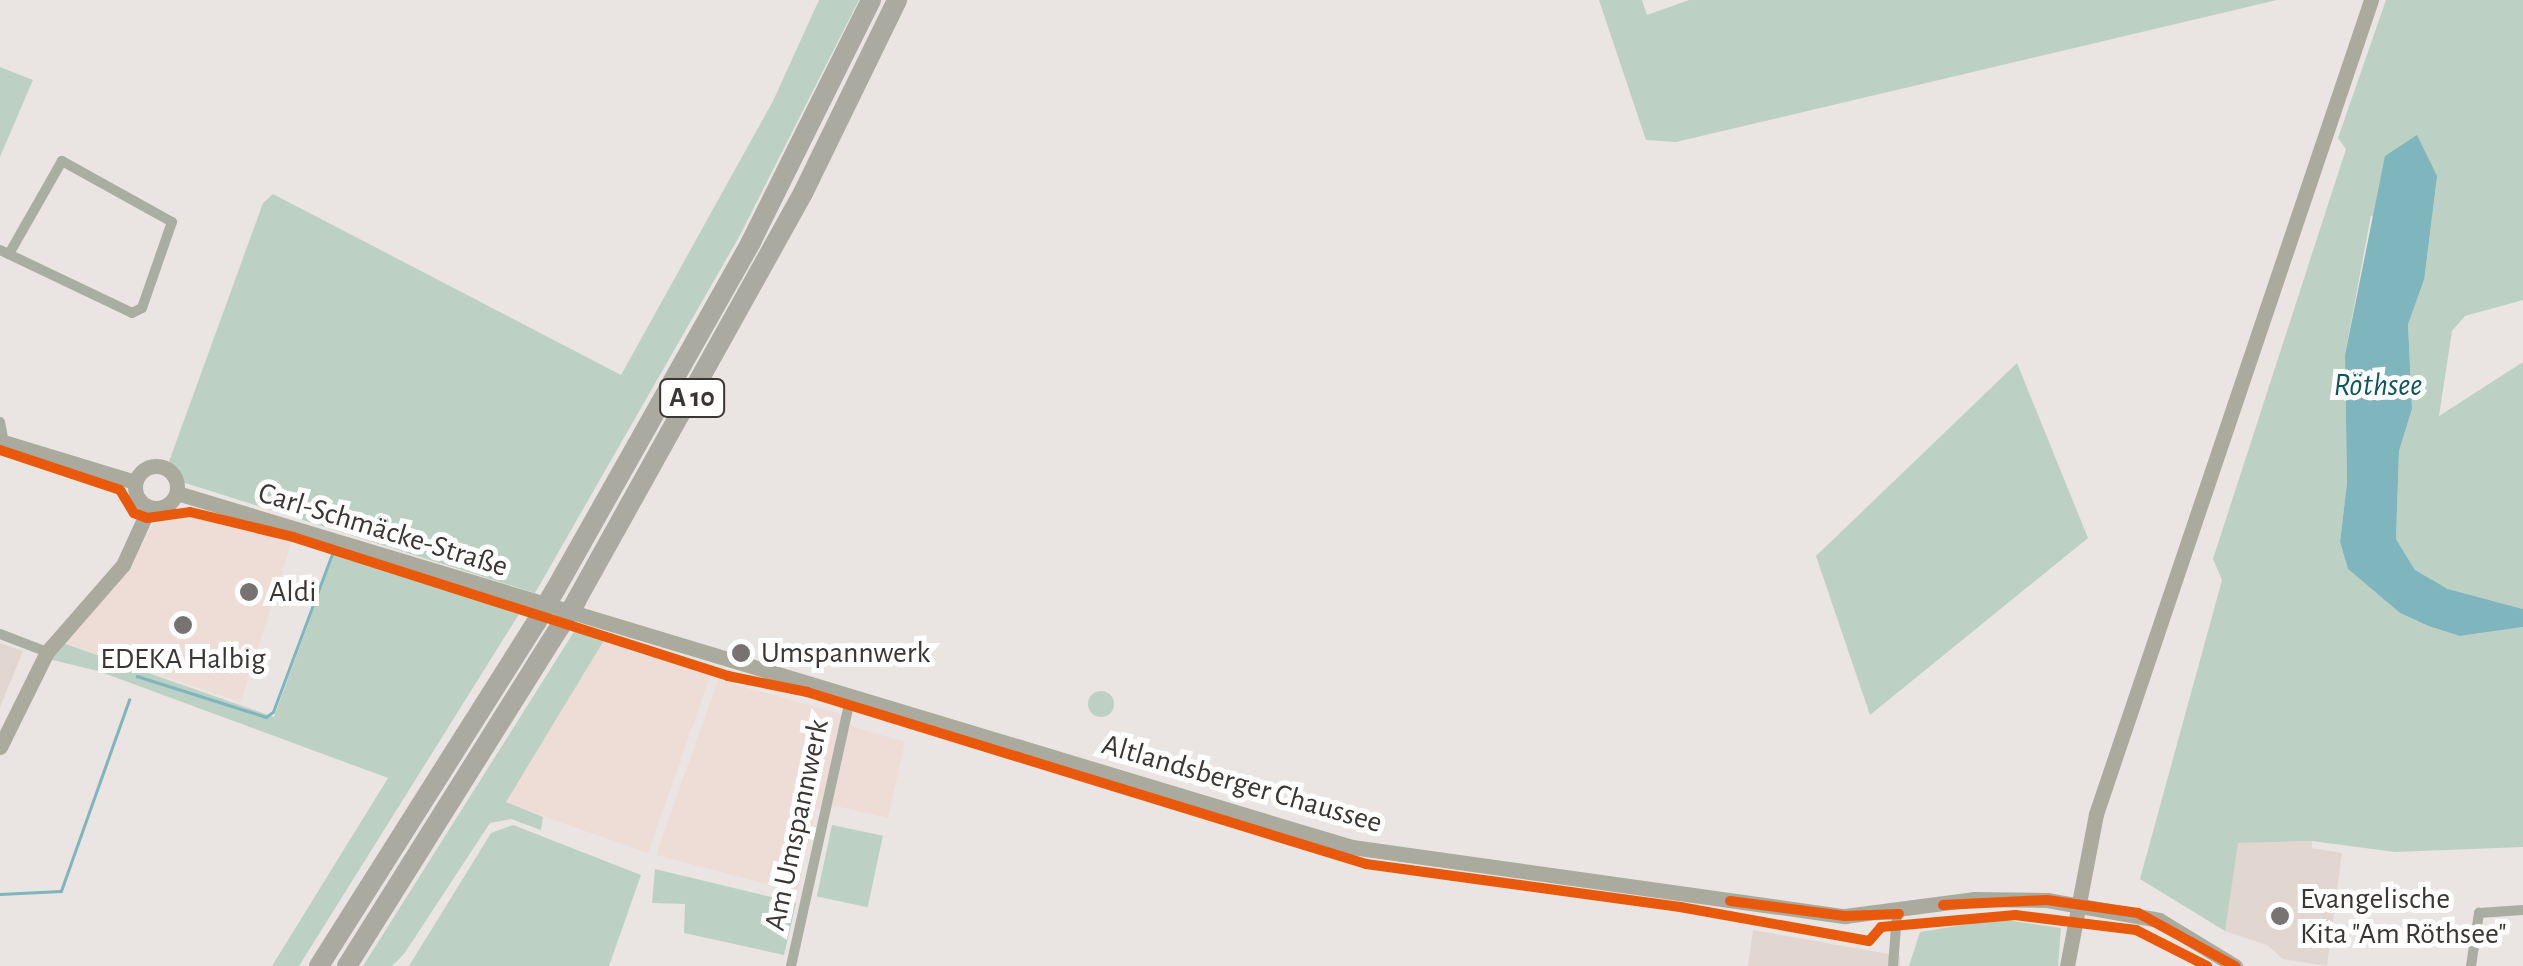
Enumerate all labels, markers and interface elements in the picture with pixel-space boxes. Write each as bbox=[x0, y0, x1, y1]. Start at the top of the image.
water label: Röthsee bbox=[2334, 366, 2422, 404]
road number: A 10 bbox=[657, 375, 727, 421]
street label: Carl-Schmäcke-Straße bbox=[254, 475, 512, 585]
place label: Aldi bbox=[269, 574, 317, 610]
marker: Aldi bbox=[238, 581, 260, 603]
marker: EDEKA Halbig bbox=[172, 614, 194, 636]
place label: Umspannwerk bbox=[761, 635, 930, 671]
place label: EDEKA Halbig bbox=[100, 641, 266, 677]
marker: Umspannwerk bbox=[730, 642, 752, 664]
street label: Am Umspannwerk bbox=[757, 716, 837, 934]
street label: Altlandsberger Chaussee bbox=[1098, 727, 1386, 841]
place label: Evangelische Kita "Am Röthsee" bbox=[2300, 881, 2507, 952]
marker: Evangelische Kita "Am Röthsee" bbox=[2269, 905, 2291, 927]

